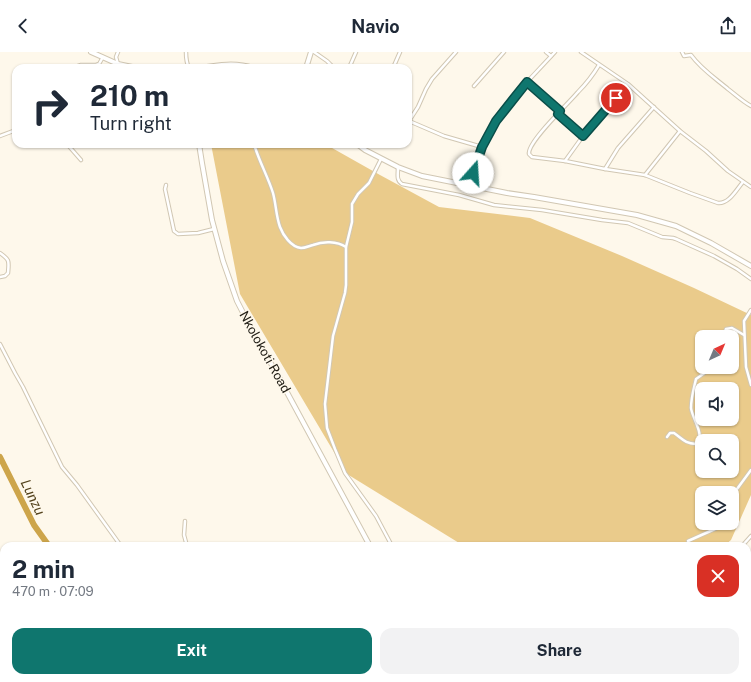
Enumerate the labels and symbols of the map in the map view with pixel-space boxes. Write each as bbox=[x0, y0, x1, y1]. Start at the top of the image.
pin bbox=[599, 81, 633, 115]
position arrow bbox=[452, 152, 494, 194]
street label: Nkolokoti Road bbox=[236, 308, 294, 396]
north arrow bbox=[695, 330, 739, 374]
water label: Lunzu bbox=[18, 476, 49, 518]

